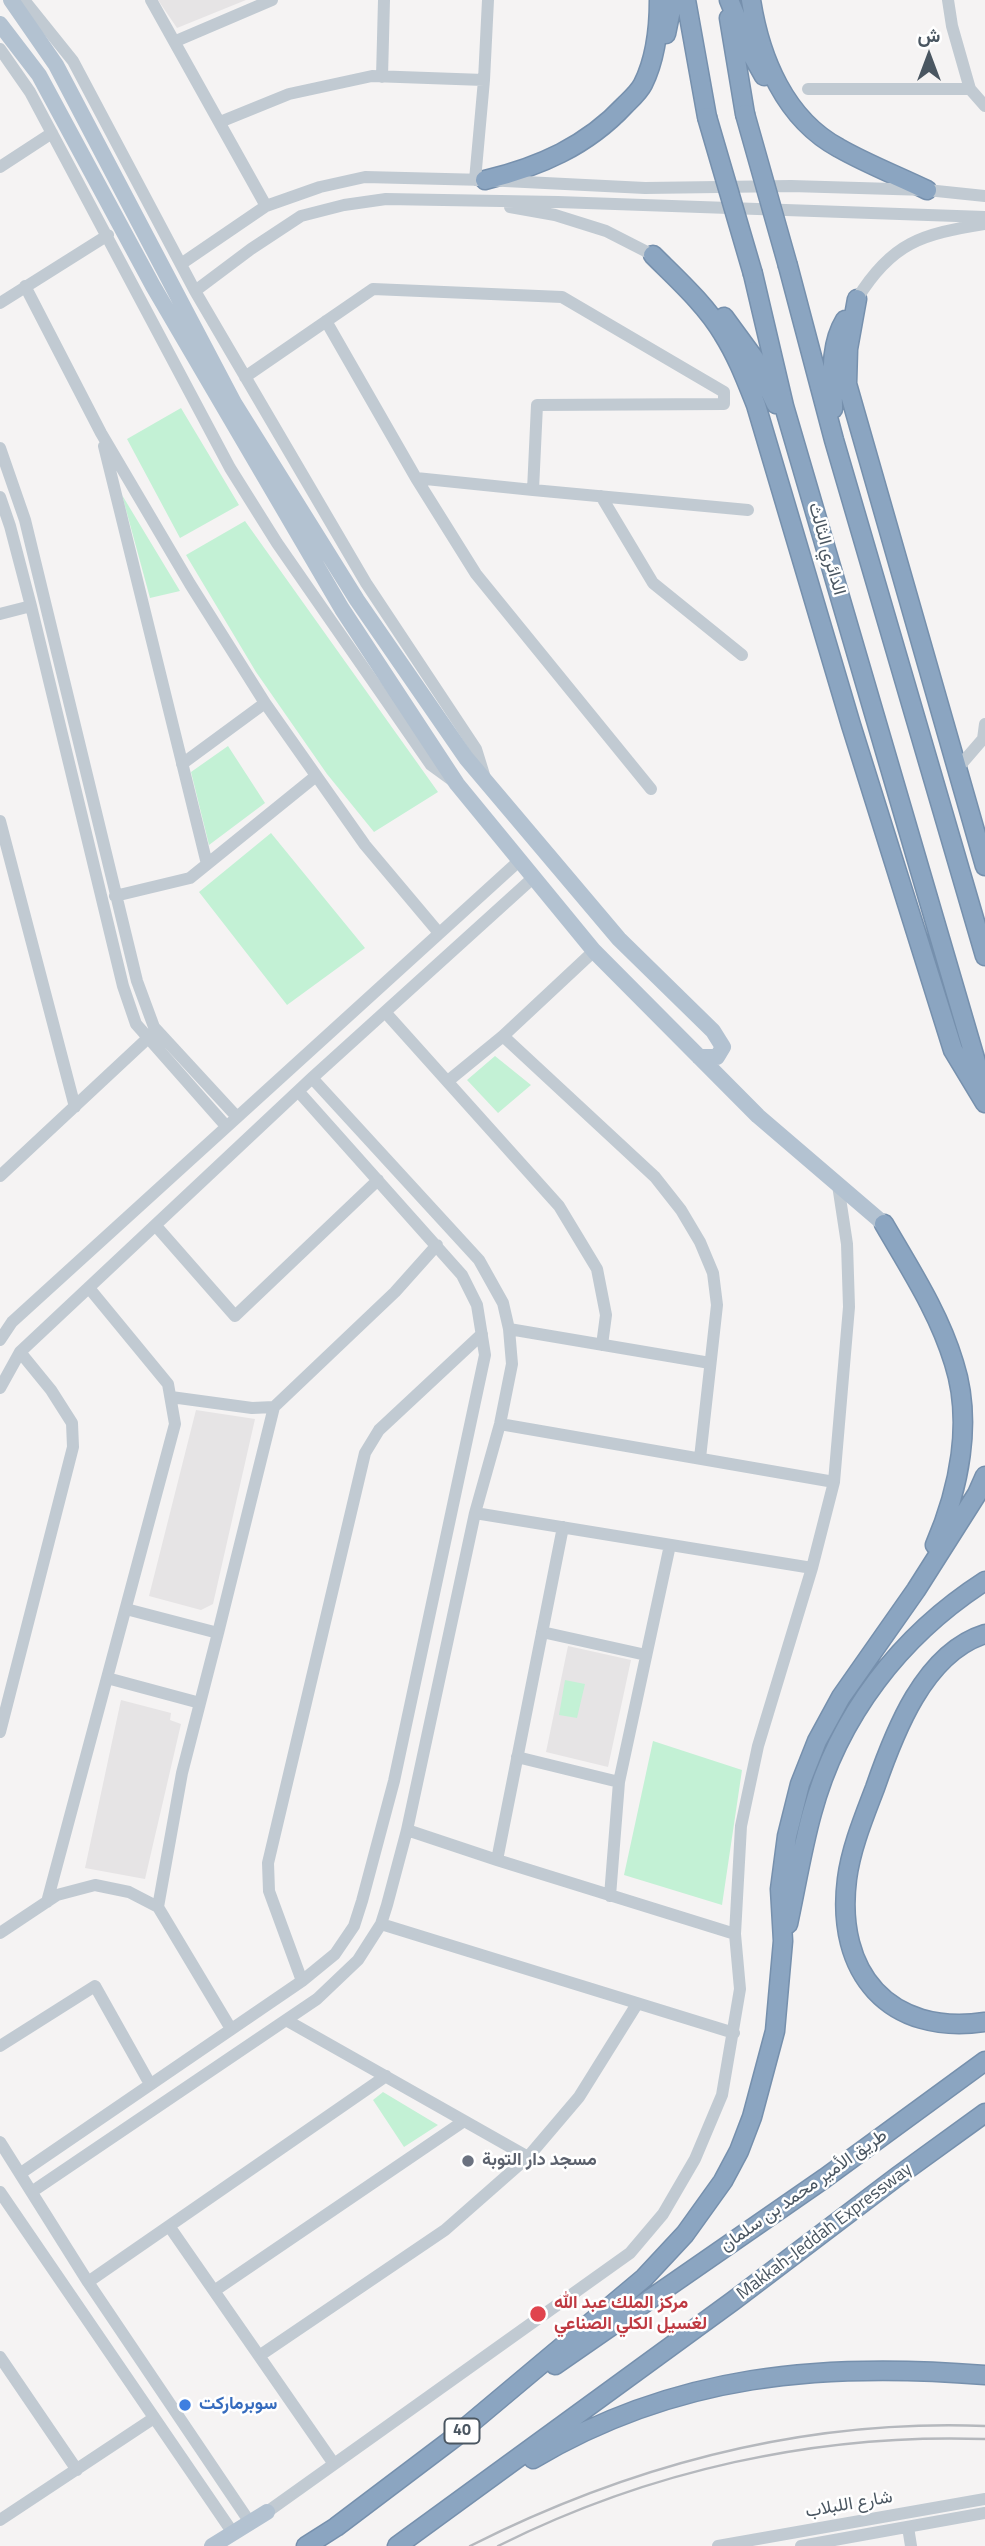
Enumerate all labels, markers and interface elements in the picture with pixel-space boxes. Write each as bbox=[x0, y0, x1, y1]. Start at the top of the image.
text: ش bbox=[918, 20, 940, 49]
north arrow bbox=[894, 21, 964, 91]
street label: الدائري الثالث bbox=[803, 500, 849, 598]
street label: طريق الأمير محمد بن سلمان bbox=[716, 2125, 892, 2257]
place label: مسجد دار التوبة bbox=[482, 2150, 597, 2172]
marker: مسجد دار التوبة bbox=[460, 2153, 476, 2169]
street label: Makkah-Jeddah Expressway bbox=[733, 2159, 917, 2305]
place label: مركز الملك عبد الله لغسيل الكلي الصناعي bbox=[554, 2293, 707, 2336]
marker: مركز الملك عبد الله لغسيل الكلي الصناعي bbox=[528, 2304, 548, 2324]
place label: سوبرماركت bbox=[199, 2394, 277, 2416]
marker: سوبرماركت bbox=[177, 2397, 193, 2413]
road number: 40 bbox=[444, 2418, 480, 2444]
street label: شارع اللبلاب bbox=[804, 2487, 894, 2523]

